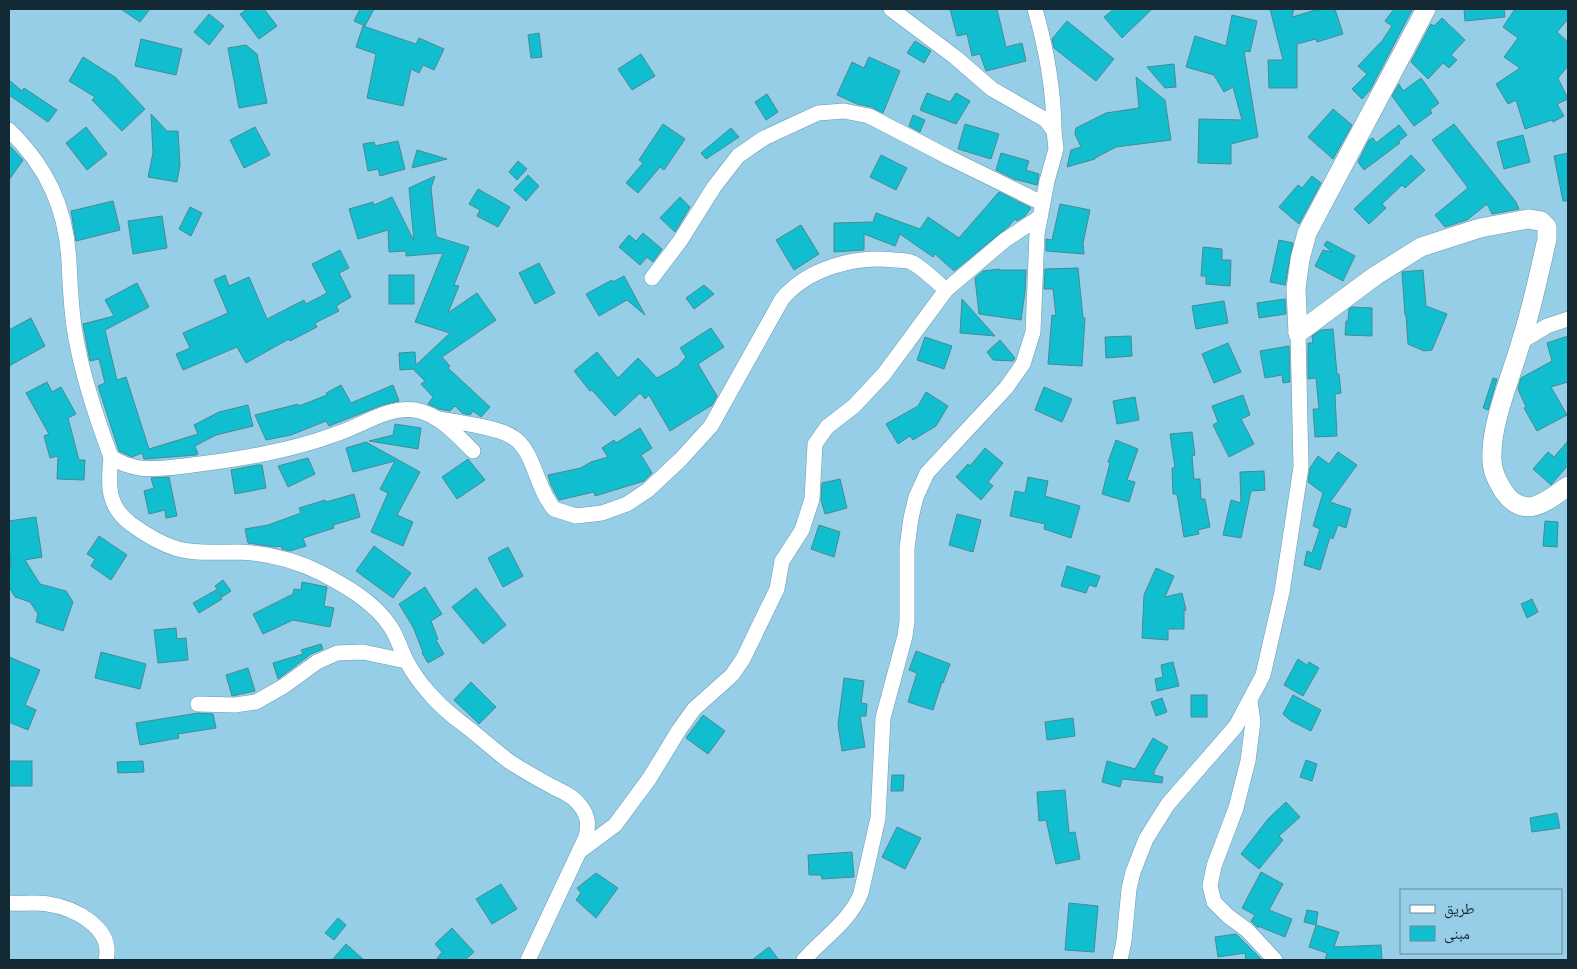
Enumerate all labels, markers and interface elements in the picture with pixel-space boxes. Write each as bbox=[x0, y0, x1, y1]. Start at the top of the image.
legend bbox=[1400, 889, 1562, 954]
text: طريق bbox=[1444, 900, 1475, 919]
text: مبنى bbox=[1444, 925, 1470, 944]

